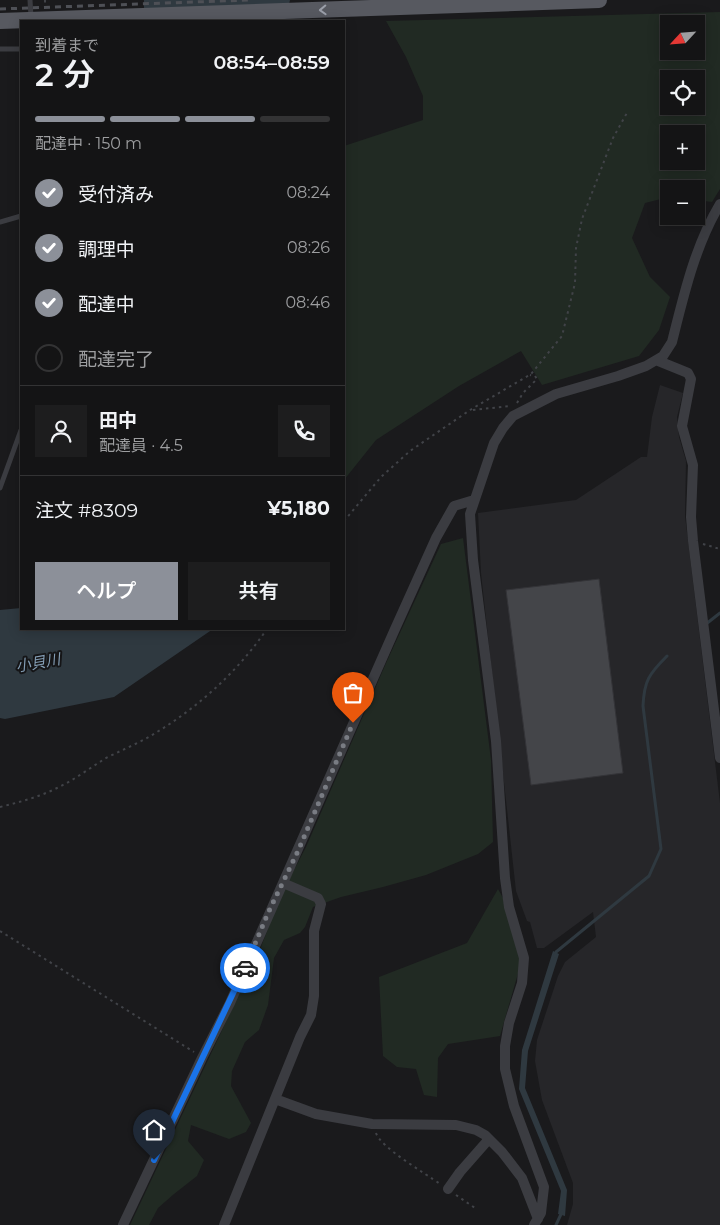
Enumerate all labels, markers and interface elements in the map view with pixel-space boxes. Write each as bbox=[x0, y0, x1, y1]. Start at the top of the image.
one-way arrow bbox=[319, 4, 327, 15]
north arrow bbox=[660, 15, 705, 60]
map controls bbox=[660, 15, 705, 225]
text: 到着まで bbox=[35, 36, 99, 55]
text: 08:54–08:59 bbox=[214, 51, 330, 74]
text: 2 分 bbox=[35, 55, 94, 94]
button: locate bbox=[660, 70, 705, 115]
button: + bbox=[660, 125, 705, 170]
text: 配達中 · 150 m bbox=[35, 134, 142, 153]
icon: check bbox=[35, 179, 63, 207]
button: − bbox=[660, 180, 705, 225]
text: 受付済み bbox=[78, 183, 154, 206]
text: 08:24 bbox=[287, 183, 330, 202]
icon: check bbox=[35, 234, 63, 262]
text: 調理中 bbox=[78, 238, 135, 261]
text: 08:26 bbox=[287, 238, 330, 257]
icon: check bbox=[35, 289, 63, 317]
text: 配達中 bbox=[78, 293, 135, 316]
text: 08:46 bbox=[285, 293, 330, 312]
text: 配達完了 bbox=[78, 348, 154, 371]
button: person bbox=[35, 405, 87, 457]
button: phone bbox=[278, 405, 330, 457]
text: 田中 bbox=[99, 409, 137, 432]
text: 配達員 · 4.5 bbox=[99, 436, 183, 455]
text: ¥5,180 bbox=[267, 497, 330, 520]
text: 注文 #8309 bbox=[35, 499, 138, 522]
button: ヘルプ bbox=[35, 562, 178, 620]
button: 共有 bbox=[188, 562, 330, 620]
water label: 小貝川 bbox=[14, 649, 64, 676]
pin bbox=[332, 672, 374, 723]
icon: bag bbox=[339, 679, 367, 707]
courier bbox=[220, 943, 270, 993]
icon: car bbox=[231, 954, 259, 982]
pin bbox=[133, 1109, 175, 1160]
icon: home bbox=[140, 1116, 168, 1144]

